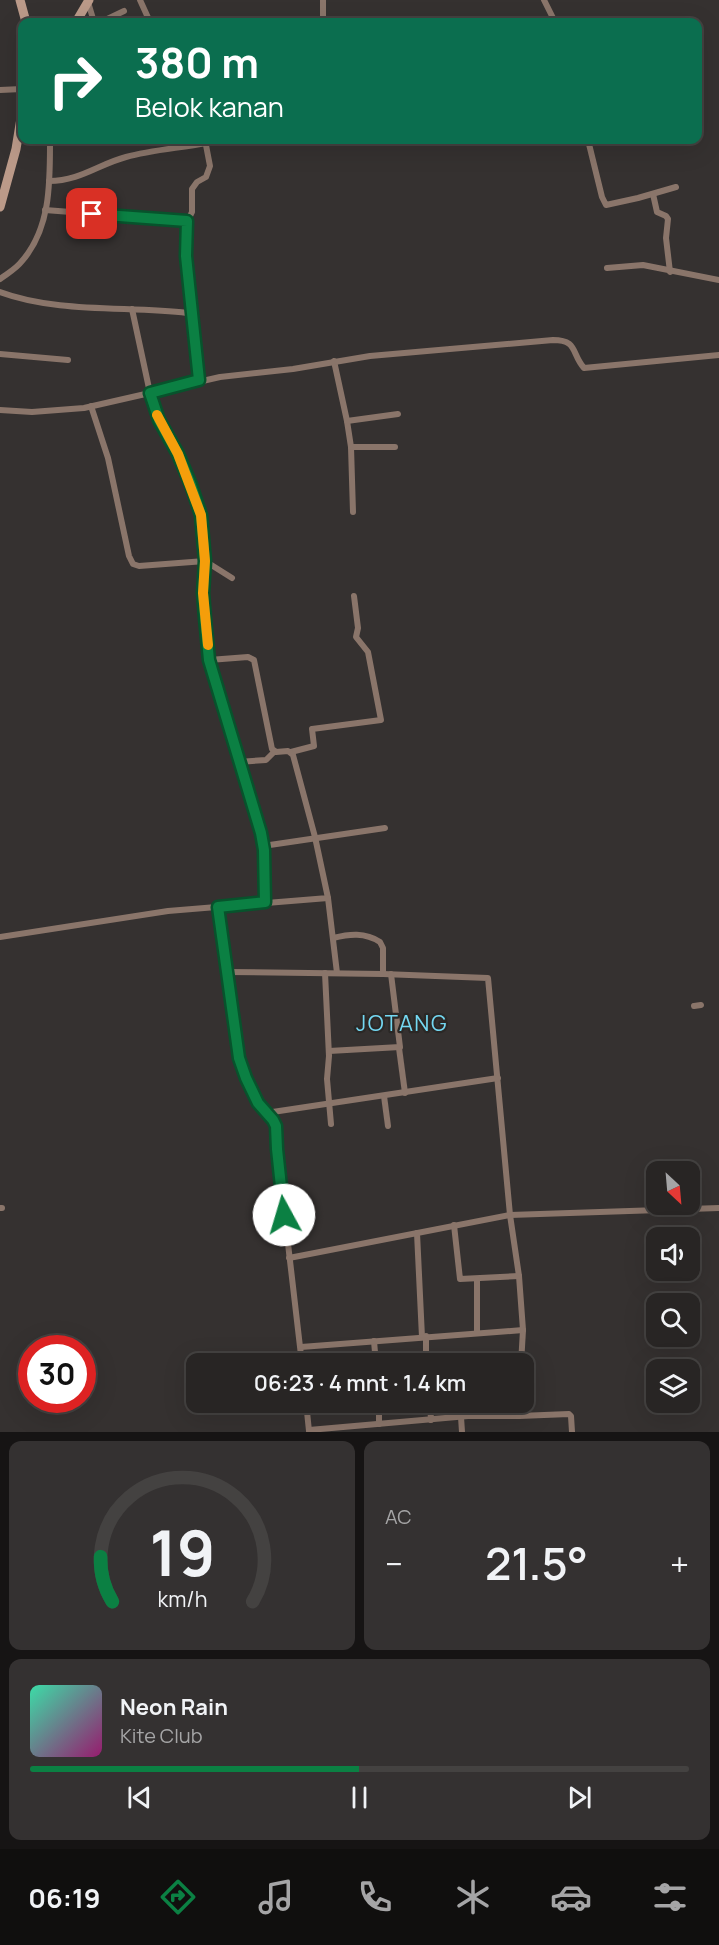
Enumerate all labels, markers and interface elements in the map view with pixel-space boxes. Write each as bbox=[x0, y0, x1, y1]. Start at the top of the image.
text: 380 m bbox=[135, 33, 259, 91]
icon: right bbox=[36, 42, 114, 120]
text: Belok kanan bbox=[135, 88, 284, 125]
pin bbox=[66, 188, 117, 239]
icon: arrive bbox=[75, 197, 108, 230]
district label: JOTANG bbox=[356, 1008, 448, 1038]
north arrow bbox=[646, 1161, 700, 1215]
map controls bbox=[646, 1161, 700, 1413]
position arrow bbox=[252, 1183, 316, 1247]
button: sound bbox=[646, 1227, 700, 1281]
button: search bbox=[646, 1293, 700, 1347]
speed limit sign: 30 bbox=[18, 1335, 96, 1413]
button: layers bbox=[646, 1359, 700, 1413]
text: 06:23 · 4 mnt · 1.4 km bbox=[254, 1368, 466, 1398]
text: AC bbox=[385, 1503, 412, 1530]
text: 19 bbox=[149, 1509, 215, 1595]
text: 21.5° bbox=[485, 1532, 588, 1594]
text: − bbox=[385, 1541, 403, 1586]
text: + bbox=[670, 1541, 689, 1586]
text: km/h bbox=[157, 1585, 207, 1614]
text: Neon Rain bbox=[120, 1692, 228, 1722]
text: Kite Club bbox=[120, 1722, 203, 1749]
icon: previous bbox=[123, 1781, 156, 1814]
icon: pause bbox=[343, 1781, 376, 1814]
icon: next bbox=[563, 1781, 596, 1814]
icon: directions bbox=[157, 1876, 199, 1918]
icon: music bbox=[255, 1876, 297, 1918]
icon: phone bbox=[354, 1876, 396, 1918]
icon: climate bbox=[452, 1876, 494, 1918]
icon: car bbox=[550, 1876, 592, 1918]
icon: filters bbox=[649, 1876, 691, 1918]
text: 06:19 bbox=[28, 1879, 101, 1916]

